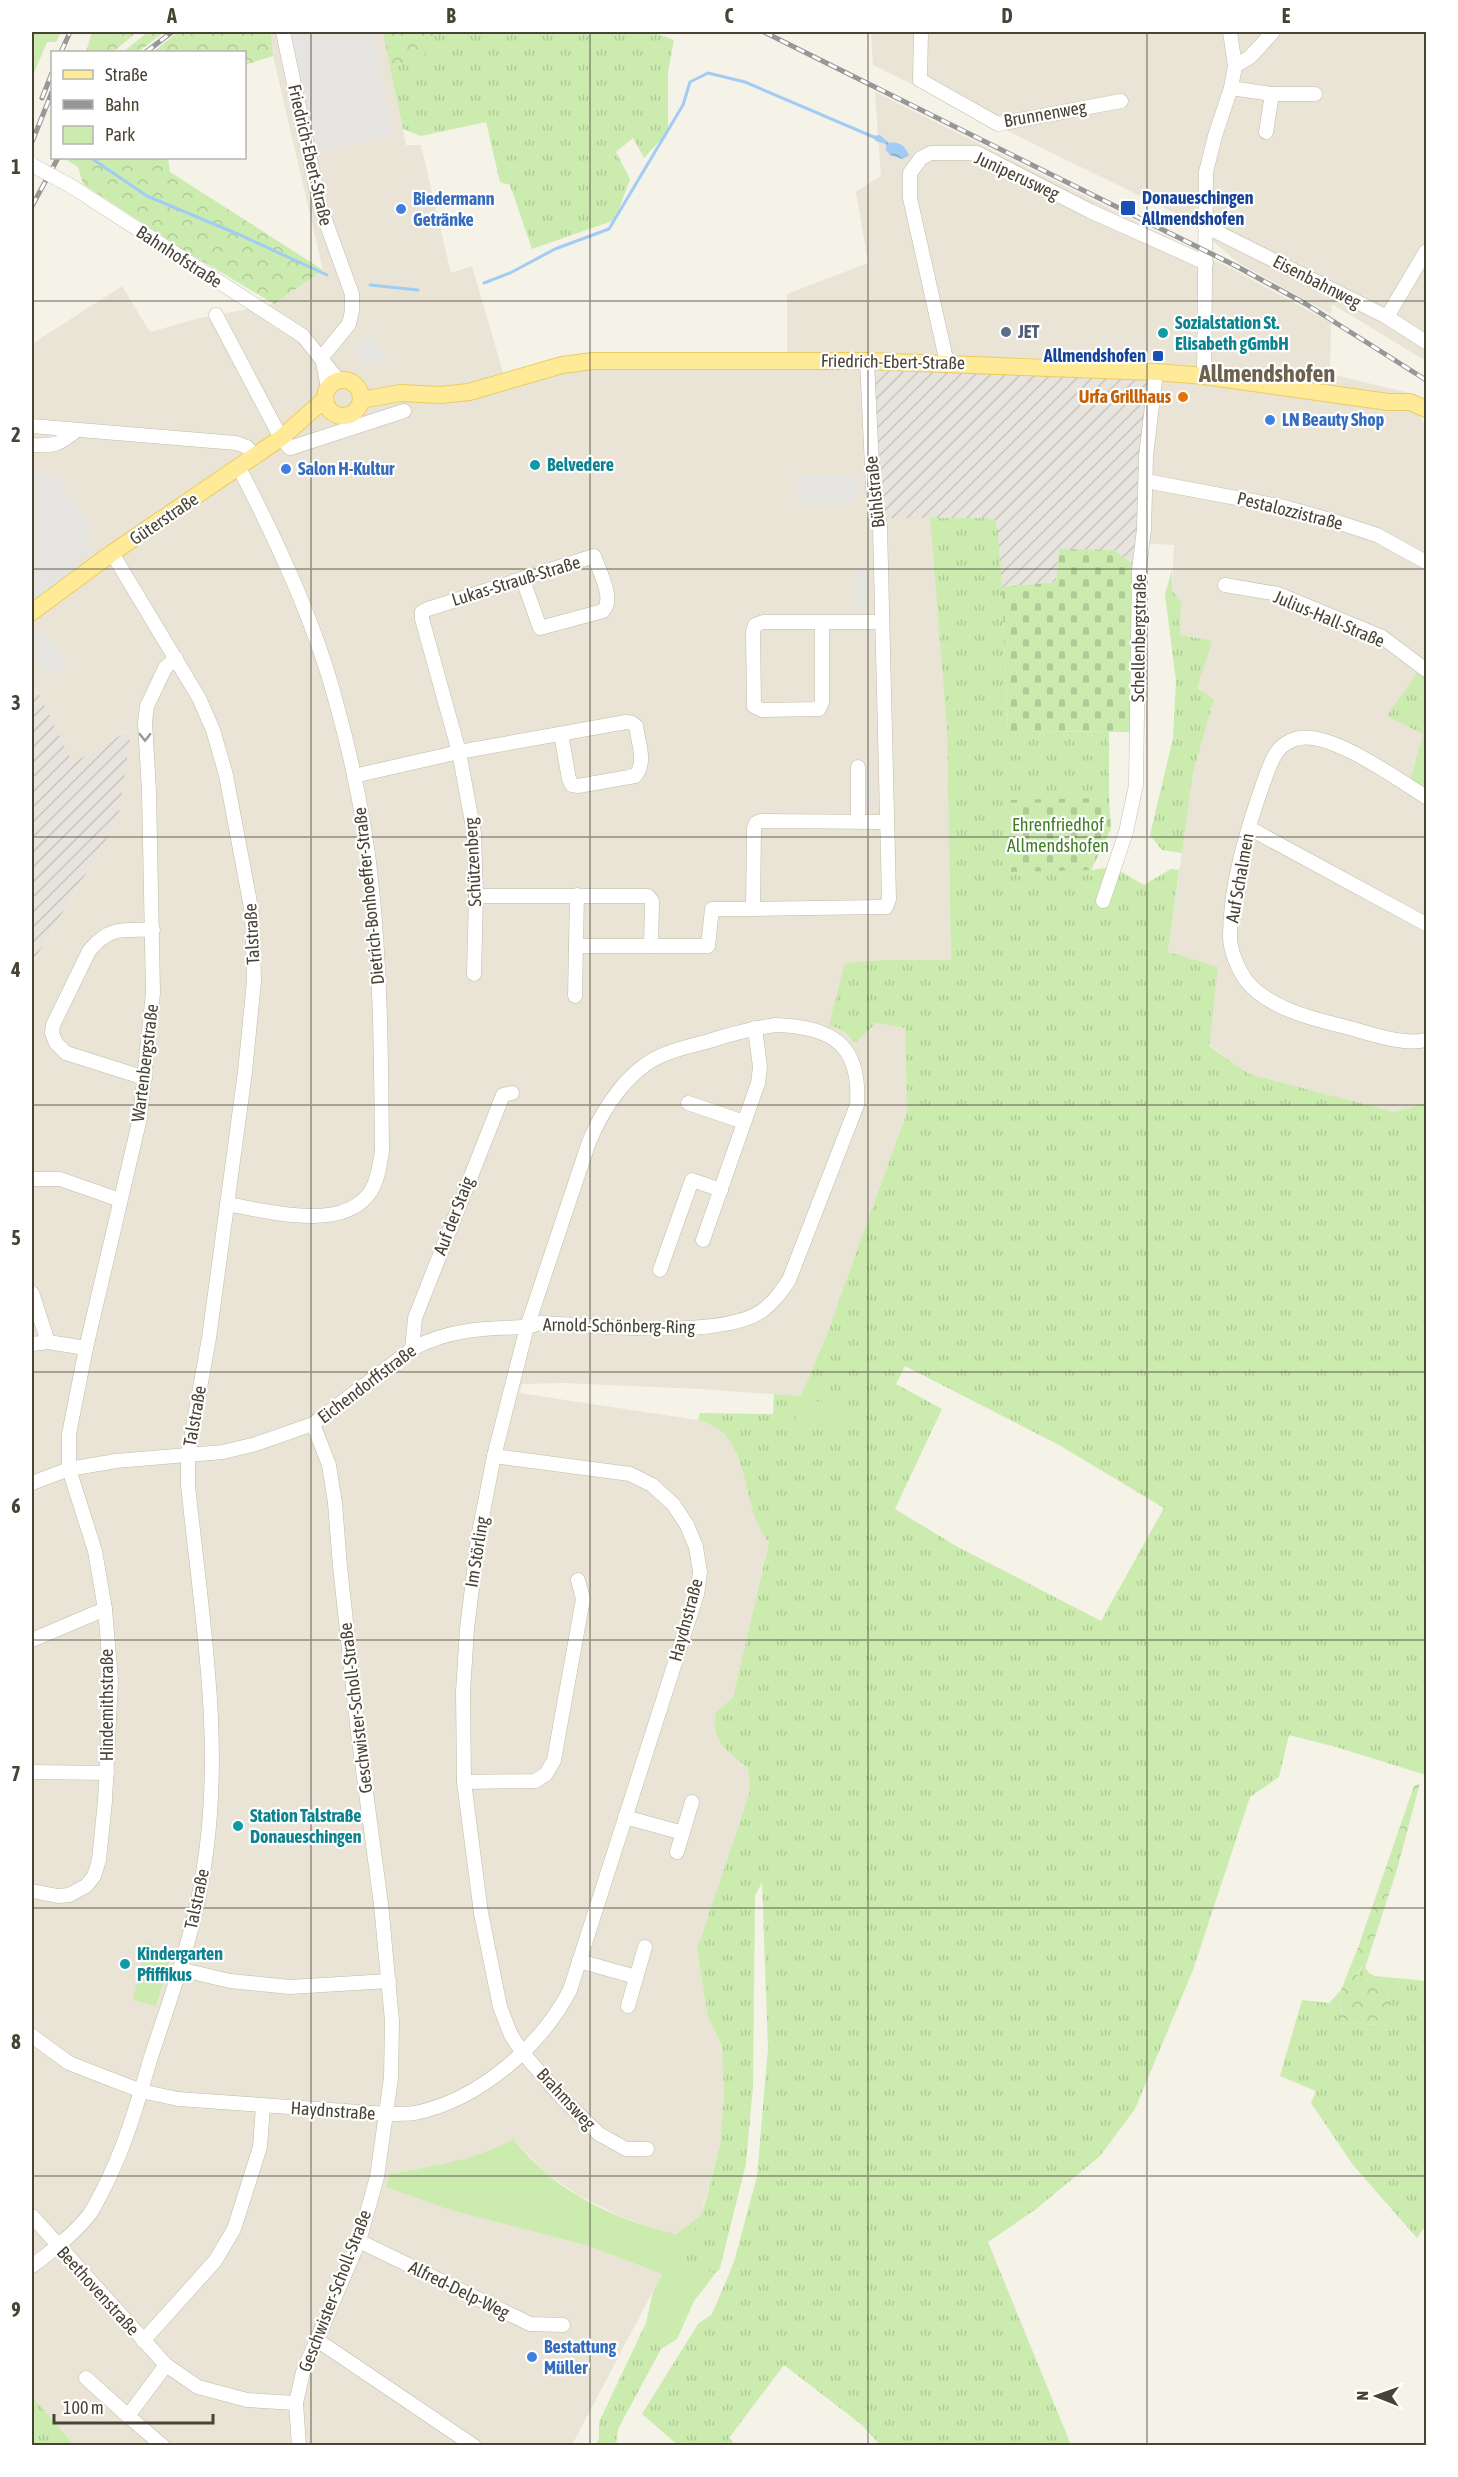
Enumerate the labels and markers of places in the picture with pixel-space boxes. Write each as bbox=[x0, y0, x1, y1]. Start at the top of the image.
place label: Donaueschingen Allmendshofen bbox=[1141, 187, 1254, 229]
place label: Biedermann Getränke bbox=[413, 188, 495, 230]
marker: Donaueschingen Allmendshofen bbox=[1119, 199, 1137, 217]
marker: Biedermann Getränke bbox=[394, 202, 408, 216]
place label: Sozialstation St. Elisabeth gGmbH bbox=[1175, 312, 1289, 354]
place label: JET bbox=[1017, 321, 1039, 342]
marker: JET bbox=[999, 325, 1013, 339]
marker: Sozialstation St. Elisabeth gGmbH bbox=[1156, 326, 1170, 340]
place label: Allmendshofen bbox=[1043, 345, 1146, 366]
marker: Allmendshofen bbox=[1151, 349, 1165, 363]
place label: Urfa Grillhaus bbox=[1079, 386, 1172, 407]
marker: Urfa Grillhaus bbox=[1176, 390, 1190, 404]
place label: LN Beauty Shop bbox=[1282, 409, 1384, 430]
marker: LN Beauty Shop bbox=[1263, 413, 1277, 427]
place label: Belvedere bbox=[547, 454, 614, 475]
place label: Salon H-Kultur bbox=[298, 458, 395, 479]
marker: Belvedere bbox=[528, 458, 542, 472]
marker: Salon H-Kultur bbox=[279, 462, 293, 476]
place label: Station Talstraße Donaueschingen bbox=[250, 1805, 362, 1847]
marker: Station Talstraße Donaueschingen bbox=[231, 1819, 245, 1833]
place label: Kindergarten Pfiffikus bbox=[137, 1943, 223, 1985]
marker: Kindergarten Pfiffikus bbox=[118, 1957, 132, 1971]
place label: Bestattung Müller bbox=[544, 2336, 616, 2378]
marker: Bestattung Müller bbox=[525, 2350, 539, 2364]

